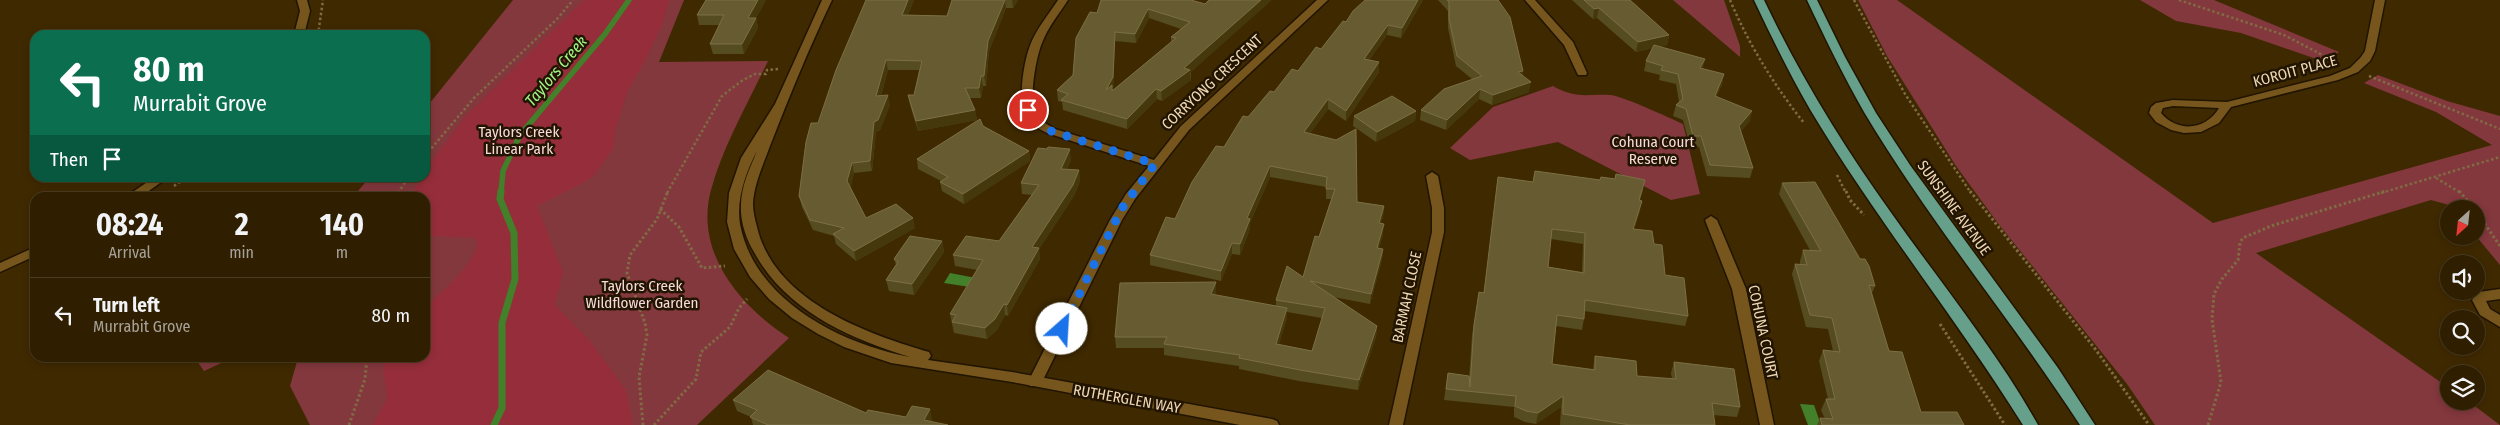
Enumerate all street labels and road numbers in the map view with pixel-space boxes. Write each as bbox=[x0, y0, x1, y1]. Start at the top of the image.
street label: CORRYONG CRESCENT bbox=[1158, 31, 1266, 133]
street label: KOROIT PLACE bbox=[2251, 51, 2339, 91]
street label: SUNSHINE AVENUE bbox=[1914, 157, 1994, 259]
street label: BARMAH CLOSE bbox=[1389, 250, 1425, 344]
street label: COHUNA COURT bbox=[1744, 283, 1782, 381]
street label: RUTHERGLEN WAY bbox=[1072, 381, 1183, 417]

